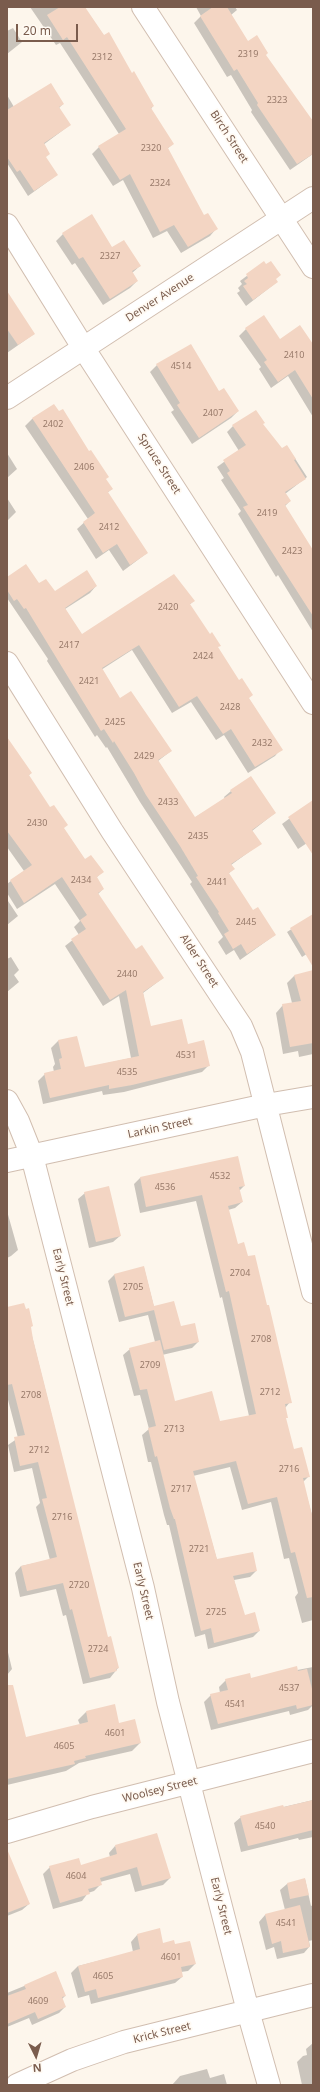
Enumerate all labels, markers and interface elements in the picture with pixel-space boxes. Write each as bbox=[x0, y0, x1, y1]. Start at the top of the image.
scale bar bbox=[18, 16, 80, 42]
text: 20 m bbox=[23, 22, 51, 39]
house number: 2319 bbox=[238, 49, 258, 59]
house number: 2312 bbox=[92, 52, 112, 62]
house number: 2323 bbox=[267, 95, 287, 105]
street label: Birch Street bbox=[207, 108, 251, 166]
house number: 2320 bbox=[141, 143, 161, 153]
house number: 2324 bbox=[150, 178, 170, 188]
house number: 2327 bbox=[100, 251, 120, 261]
street label: Denver Avenue bbox=[123, 271, 197, 325]
house number: 2410 bbox=[284, 350, 304, 360]
house number: 4514 bbox=[171, 361, 191, 371]
house number: 2407 bbox=[203, 408, 223, 418]
house number: 2402 bbox=[43, 419, 63, 429]
street label: Spruce Street bbox=[135, 431, 183, 497]
house number: 2406 bbox=[74, 462, 94, 472]
house number: 2419 bbox=[257, 508, 277, 518]
house number: 2412 bbox=[99, 522, 119, 532]
house number: 2423 bbox=[282, 546, 302, 556]
house number: 2420 bbox=[158, 602, 178, 612]
house number: 2417 bbox=[59, 640, 79, 650]
house number: 2424 bbox=[193, 651, 213, 661]
house number: 2421 bbox=[79, 676, 99, 686]
house number: 2428 bbox=[220, 702, 240, 712]
house number: 2425 bbox=[105, 717, 125, 727]
house number: 2432 bbox=[252, 738, 272, 748]
house number: 2429 bbox=[134, 751, 154, 761]
house number: 2433 bbox=[158, 797, 178, 807]
house number: 2430 bbox=[27, 818, 47, 828]
house number: 2435 bbox=[188, 831, 208, 841]
house number: 2434 bbox=[71, 875, 91, 885]
house number: 2441 bbox=[207, 877, 227, 887]
house number: 2445 bbox=[236, 917, 256, 927]
street label: Alder Street bbox=[177, 932, 221, 990]
house number: 2440 bbox=[117, 969, 137, 979]
house number: 4531 bbox=[176, 1050, 196, 1060]
house number: 4535 bbox=[117, 1067, 137, 1077]
street label: Larkin Street bbox=[127, 1115, 193, 1141]
house number: 4532 bbox=[210, 1171, 230, 1181]
house number: 4536 bbox=[155, 1182, 175, 1192]
street label: Early Street bbox=[49, 1247, 77, 1307]
house number: 2704 bbox=[230, 1268, 250, 1278]
house number: 2705 bbox=[123, 1282, 143, 1292]
house number: 2708 bbox=[251, 1334, 271, 1344]
house number: 2709 bbox=[140, 1360, 160, 1370]
house number: 2712 bbox=[260, 1387, 280, 1397]
house number: 2708 bbox=[21, 1390, 41, 1400]
house number: 2713 bbox=[164, 1424, 184, 1434]
house number: 2712 bbox=[29, 1445, 49, 1455]
house number: 2716 bbox=[279, 1464, 299, 1474]
house number: 2717 bbox=[171, 1484, 191, 1494]
house number: 2716 bbox=[52, 1512, 72, 1522]
house number: 2721 bbox=[189, 1544, 209, 1554]
street label: Early Street bbox=[130, 1561, 156, 1621]
house number: 2720 bbox=[69, 1580, 89, 1590]
house number: 2725 bbox=[206, 1607, 226, 1617]
house number: 2724 bbox=[88, 1644, 108, 1654]
house number: 4537 bbox=[279, 1683, 299, 1693]
house number: 4541 bbox=[225, 1699, 245, 1709]
house number: 4601 bbox=[105, 1728, 125, 1738]
house number: 4605 bbox=[54, 1741, 74, 1751]
street label: Woolsey Street bbox=[121, 1774, 199, 1806]
house number: 4540 bbox=[255, 1821, 275, 1831]
house number: 4604 bbox=[66, 1871, 86, 1881]
street label: Early Street bbox=[207, 1876, 235, 1936]
house number: 4541 bbox=[276, 1918, 296, 1928]
house number: 4601 bbox=[161, 1952, 181, 1962]
house number: 4605 bbox=[93, 1971, 113, 1981]
house number: 4609 bbox=[28, 1996, 48, 2006]
street label: Krick Street bbox=[132, 2019, 192, 2047]
north arrow bbox=[16, 2036, 56, 2076]
text: N bbox=[32, 2061, 42, 2076]

